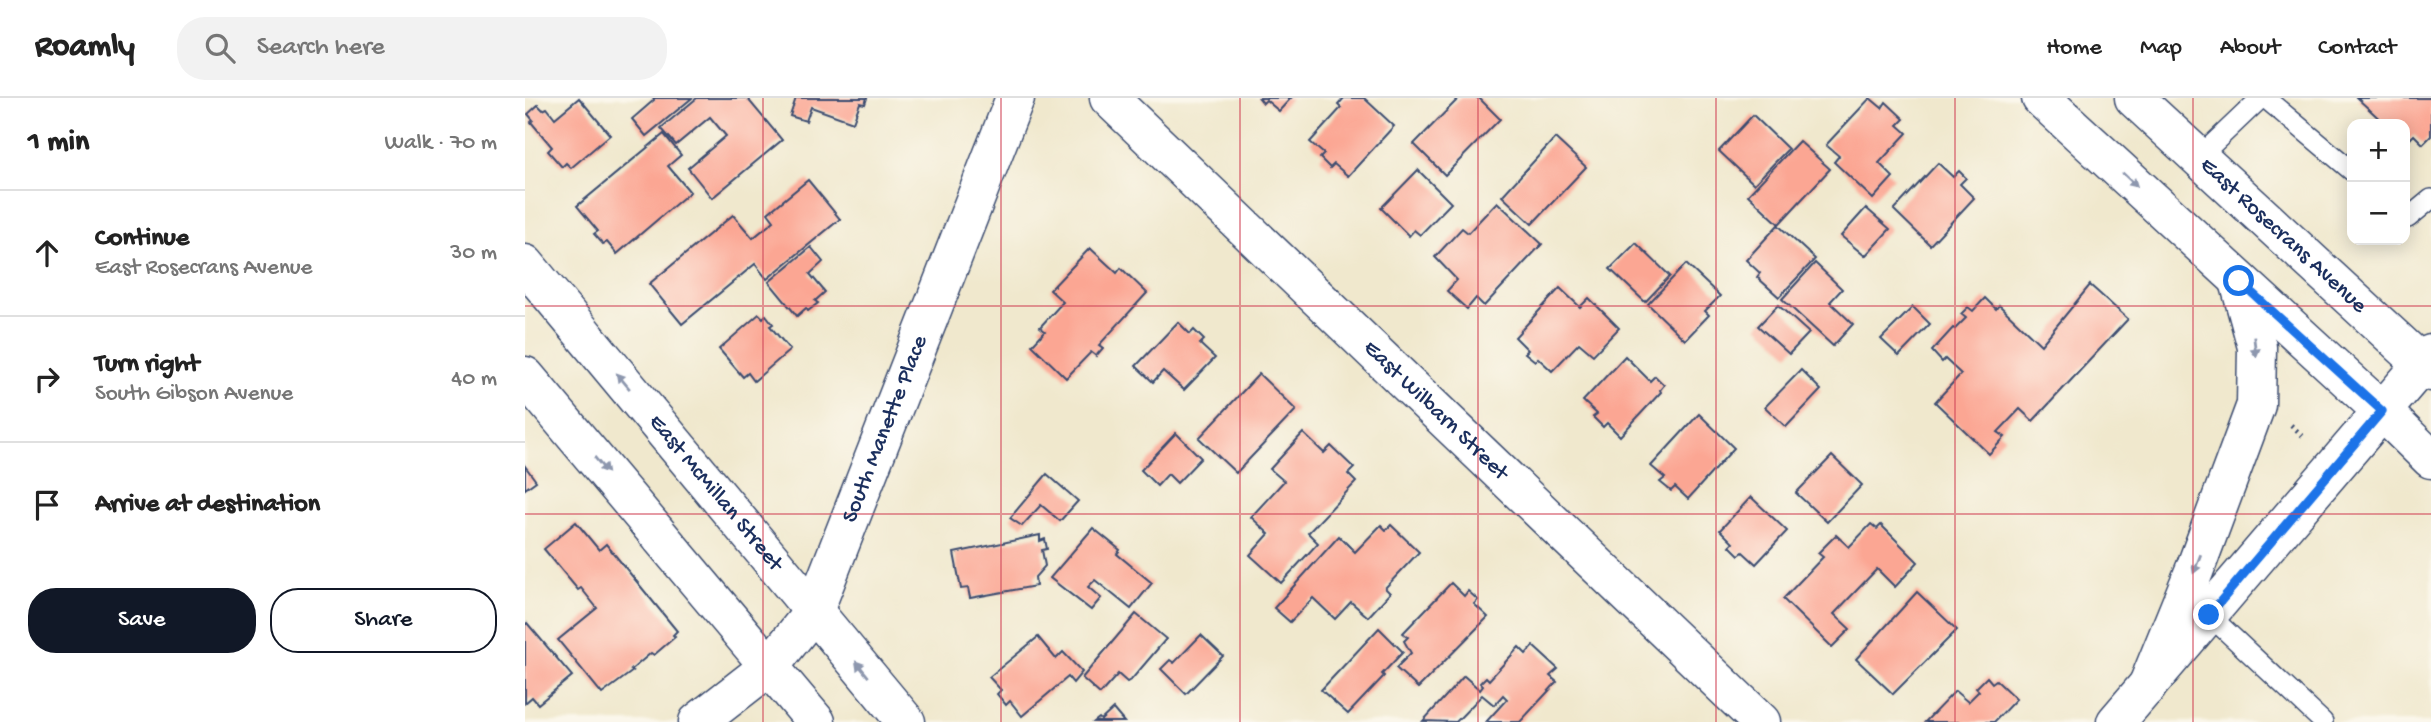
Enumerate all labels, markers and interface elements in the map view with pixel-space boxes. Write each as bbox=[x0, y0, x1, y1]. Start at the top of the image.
search box bbox=[177, 17, 667, 80]
text: Roamly bbox=[35, 29, 135, 67]
icon: search bbox=[201, 29, 239, 67]
text: Search here bbox=[257, 33, 385, 64]
text: Home bbox=[2046, 34, 2102, 63]
text: Map bbox=[2140, 34, 2182, 63]
text: About bbox=[2220, 34, 2280, 63]
text: Contact bbox=[2318, 34, 2396, 63]
map controls bbox=[2347, 119, 2410, 245]
button: + bbox=[2347, 119, 2410, 182]
text: 1 min bbox=[28, 126, 89, 161]
text: Walk · 70 m bbox=[384, 130, 497, 157]
street label: East Rosecrans Avenue bbox=[2194, 152, 2373, 320]
one-way arrow bbox=[2121, 172, 2138, 188]
button: − bbox=[2347, 182, 2410, 245]
text: Continue bbox=[95, 224, 189, 255]
icon: ahead bbox=[28, 234, 66, 272]
text: 30 m bbox=[450, 240, 497, 267]
text: East Rosecrans Avenue bbox=[95, 255, 312, 282]
route start bbox=[2223, 265, 2254, 296]
street label: South Manette Place bbox=[836, 331, 934, 526]
street label: East Wilbarn Street bbox=[1357, 335, 1515, 487]
one-way arrow bbox=[2250, 336, 2261, 358]
text: Turn right bbox=[95, 350, 199, 381]
icon: right bbox=[28, 360, 66, 398]
text: 40 m bbox=[451, 366, 497, 393]
one-way arrow bbox=[616, 373, 631, 390]
text: South Gibson Avenue bbox=[95, 381, 293, 408]
street label: East McMillan Street bbox=[643, 409, 790, 578]
one-way arrow bbox=[593, 457, 608, 474]
icon: arrive bbox=[28, 486, 66, 524]
text: Arrive at destination bbox=[95, 490, 320, 521]
one-way arrow bbox=[2191, 553, 2202, 574]
button: Save bbox=[28, 588, 256, 653]
button: Share bbox=[270, 588, 497, 653]
route end bbox=[2193, 599, 2224, 630]
one-way arrow bbox=[855, 661, 870, 679]

